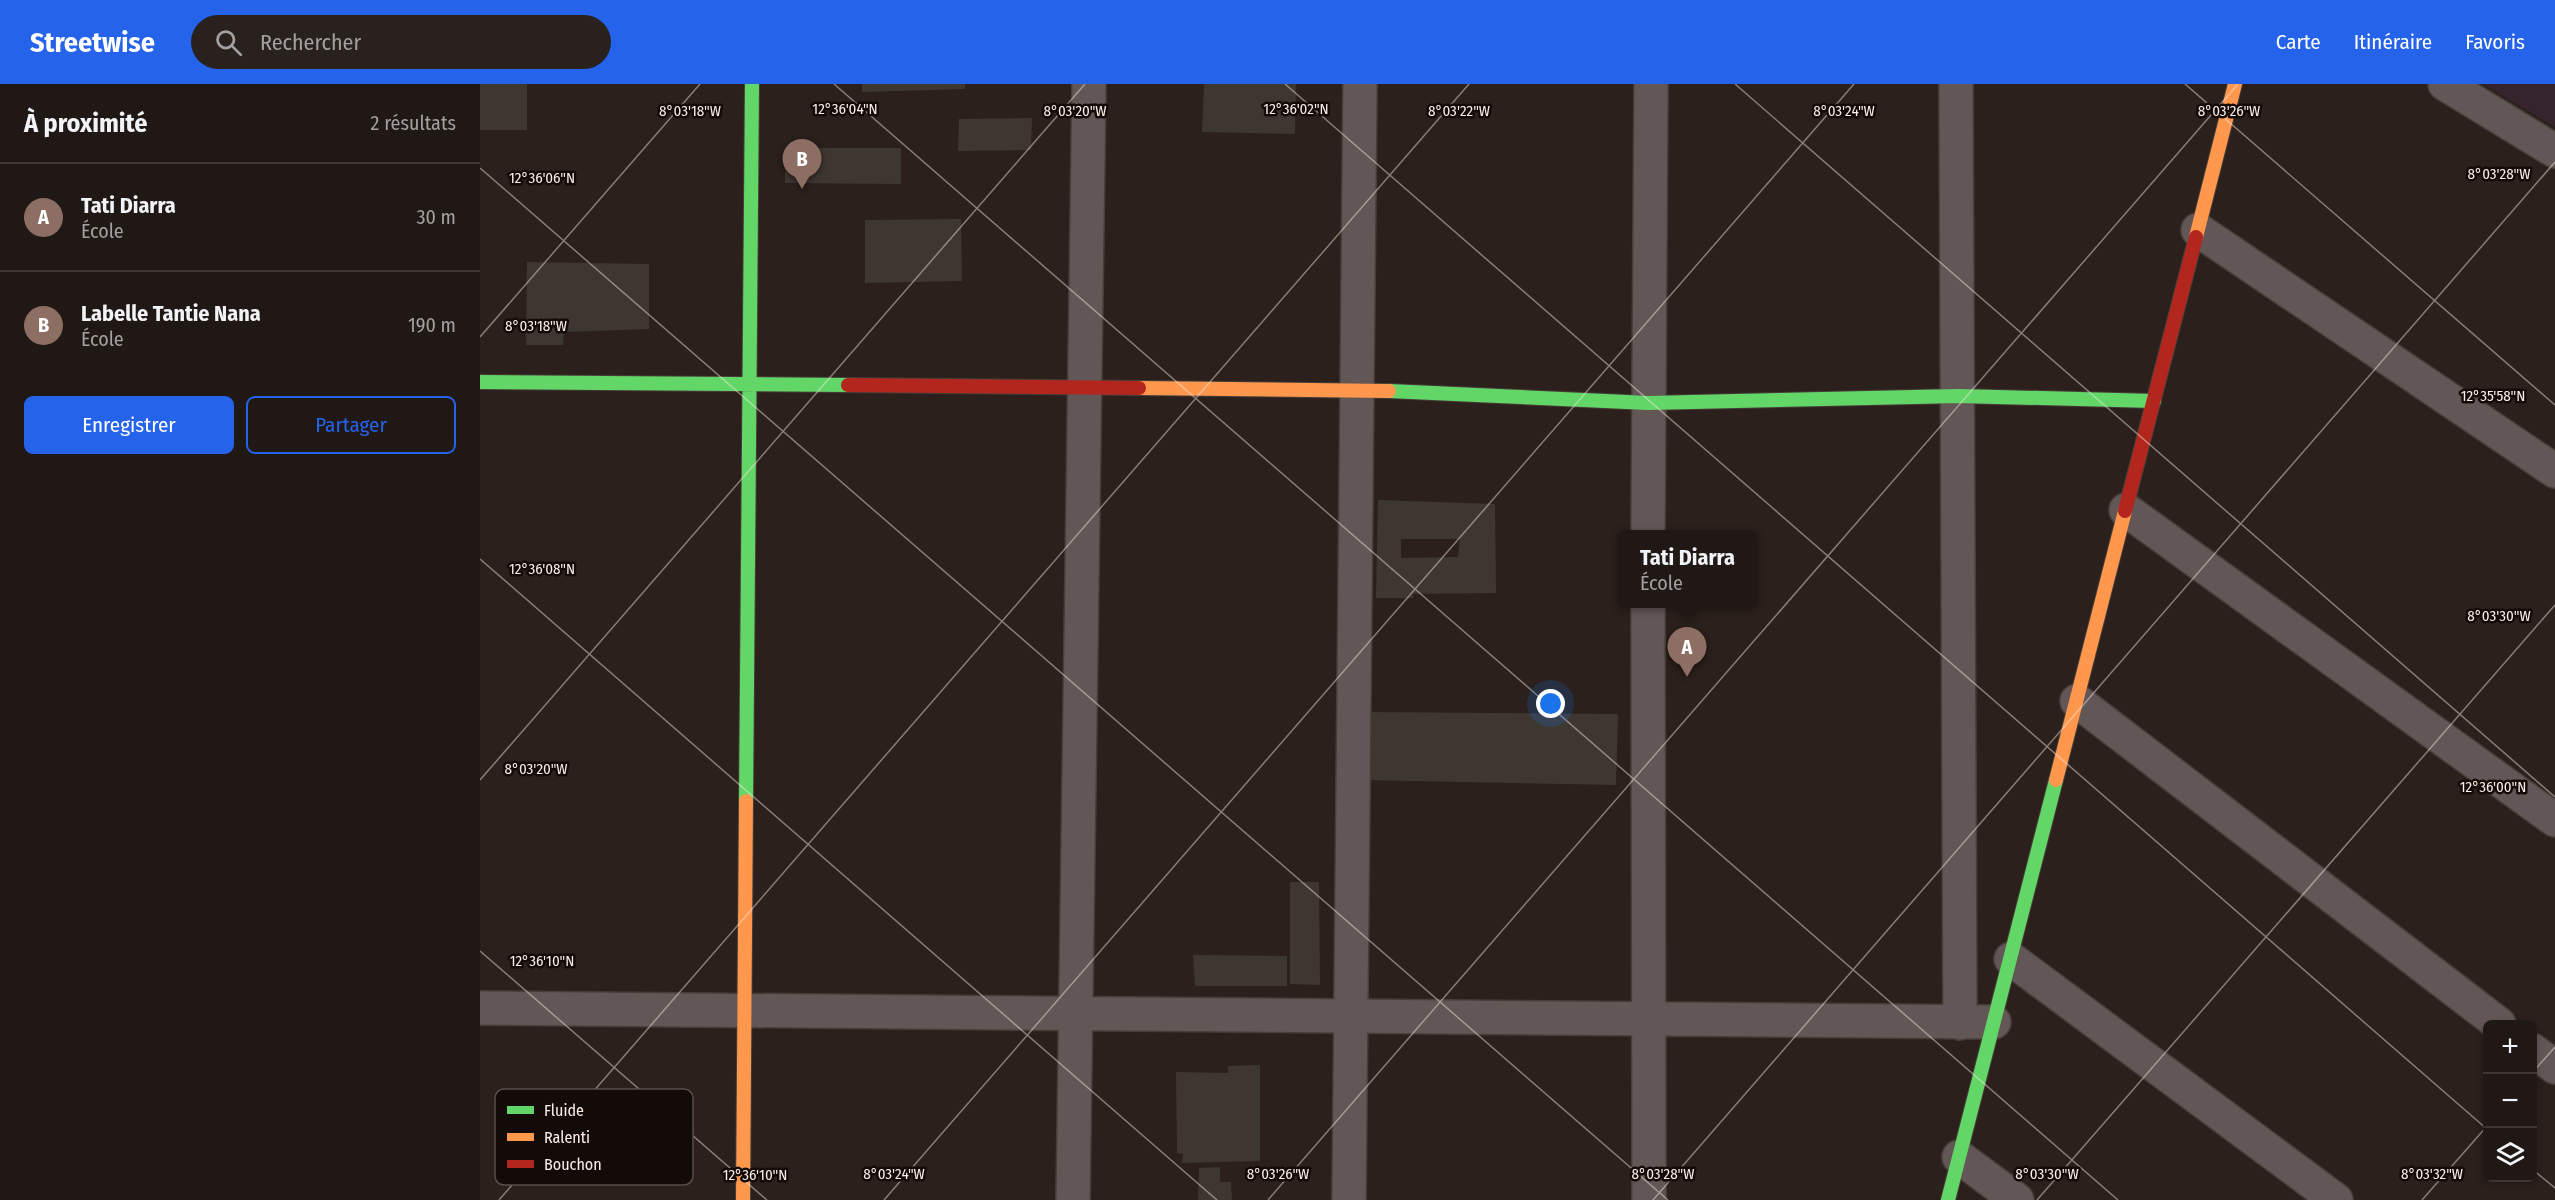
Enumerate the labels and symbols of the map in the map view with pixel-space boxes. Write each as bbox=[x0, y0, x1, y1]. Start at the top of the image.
text: 12°36'04"N bbox=[812, 100, 878, 118]
text: 12°36'02"N bbox=[1263, 100, 1329, 118]
text: 8°03'18"W bbox=[659, 102, 721, 120]
text: 8°03'20"W bbox=[1043, 102, 1107, 120]
text: 8°03'22"W bbox=[1428, 102, 1490, 120]
text: 8°03'24"W bbox=[1813, 102, 1875, 120]
text: 8°03'26"W bbox=[2198, 102, 2260, 120]
pin: B bbox=[782, 140, 822, 189]
text: 8°03'28"W bbox=[2468, 165, 2530, 183]
text: 12°36'06"N bbox=[509, 169, 575, 187]
text: 8°03'18"W bbox=[505, 317, 567, 335]
text: 12°35'58"N bbox=[2461, 387, 2525, 405]
text: 12°36'08"N bbox=[509, 560, 575, 578]
text: 8°03'30"W bbox=[2467, 607, 2531, 625]
pin: A bbox=[1668, 628, 1706, 677]
your location bbox=[1536, 689, 1565, 718]
text: 8°03'20"W bbox=[504, 760, 568, 778]
text: 12°36'00"N bbox=[2460, 778, 2526, 796]
text: 12°36'10"N bbox=[510, 952, 574, 970]
legend bbox=[495, 1089, 693, 1185]
text: Fluide bbox=[544, 1101, 584, 1120]
text: Ralenti bbox=[544, 1128, 590, 1147]
text: Bouchon bbox=[544, 1155, 602, 1174]
text: 8°03'24"W bbox=[863, 1165, 925, 1183]
text: 8°03'26"W bbox=[1247, 1165, 1309, 1183]
text: 8°03'28"W bbox=[1632, 1165, 1694, 1183]
text: 8°03'30"W bbox=[2015, 1165, 2079, 1183]
text: 8°03'32"W bbox=[2401, 1165, 2463, 1183]
text: 12°36'10"N bbox=[723, 1166, 787, 1184]

